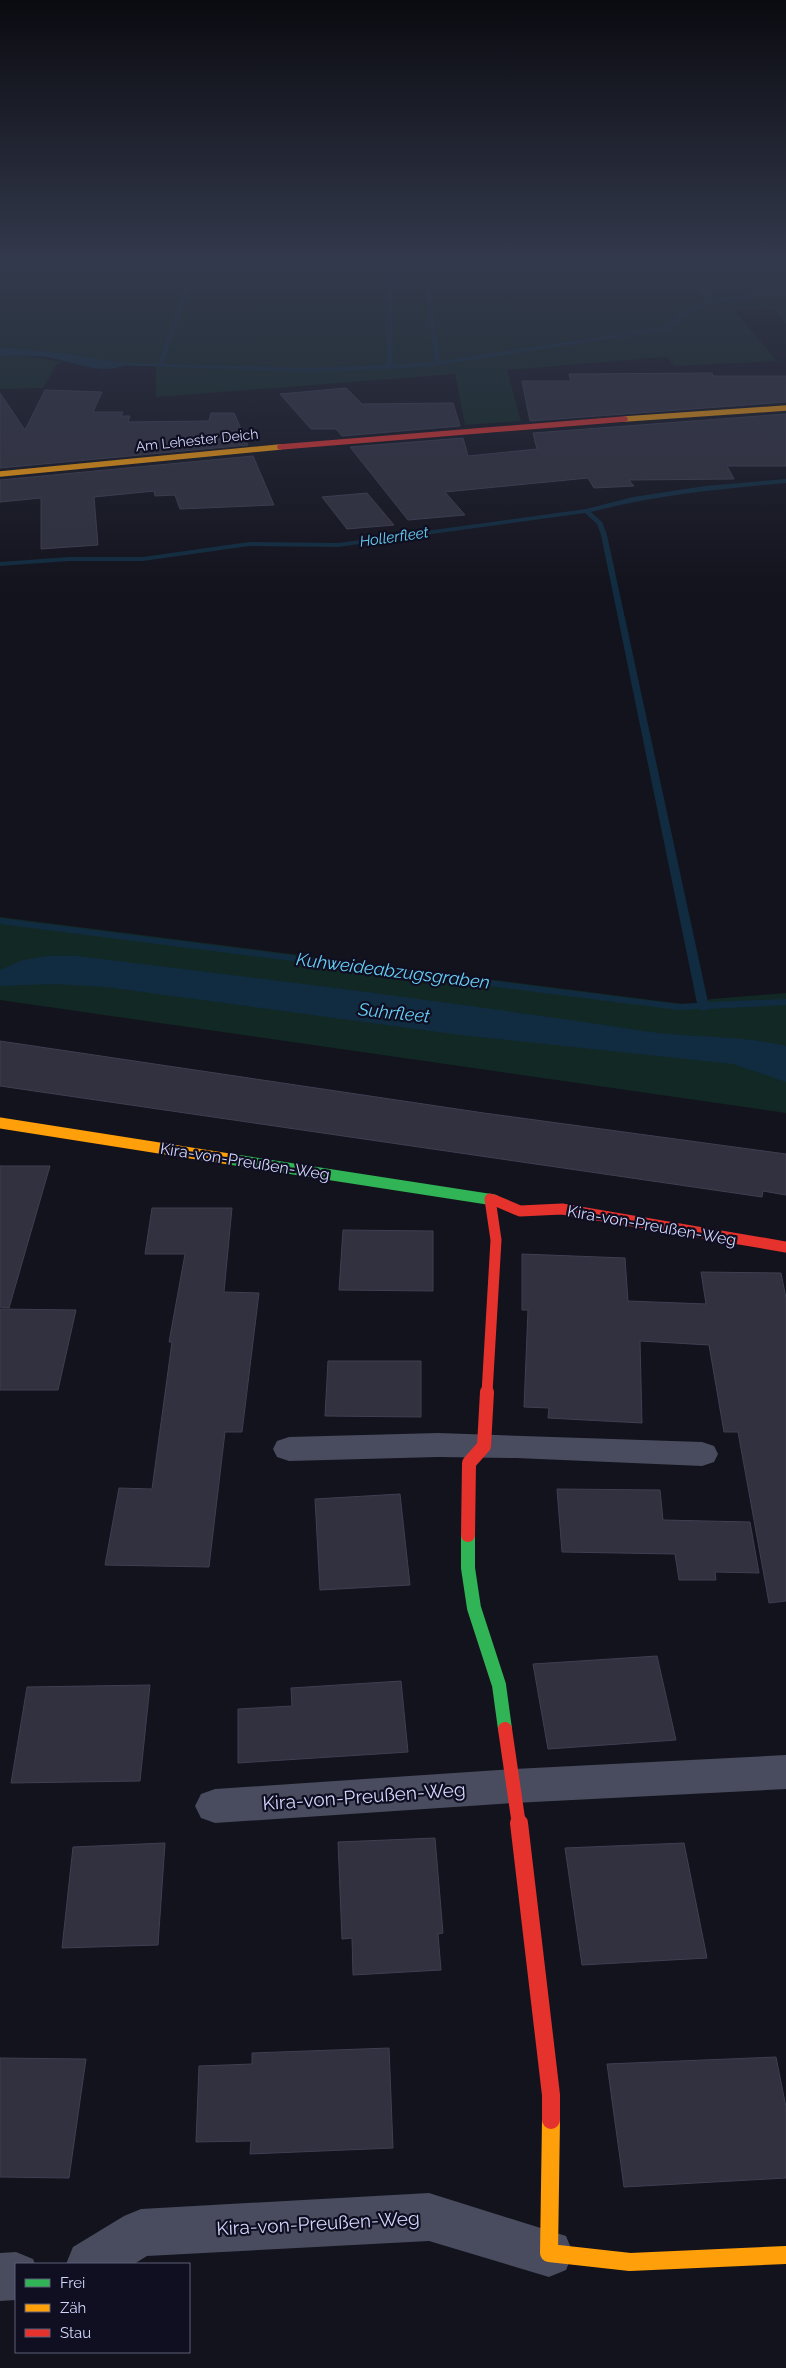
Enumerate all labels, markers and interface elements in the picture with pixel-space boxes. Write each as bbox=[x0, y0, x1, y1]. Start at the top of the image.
street label: Am Lehester Deich bbox=[135, 426, 259, 454]
water label: Hollerfleet bbox=[358, 523, 430, 551]
water label: Kuhweideabzugsgraben bbox=[295, 948, 491, 993]
water label: Suhrfleet bbox=[356, 998, 431, 1027]
street label: Kira-von-Preußen-Weg bbox=[159, 1139, 331, 1184]
street label: Kira-von-Preußen-Weg bbox=[566, 1201, 738, 1250]
street label: Kira-von-Preußen-Weg bbox=[262, 1778, 466, 1814]
street label: Kira-von-Preußen-Weg bbox=[216, 2207, 420, 2239]
legend bbox=[15, 2263, 190, 2353]
text: Frei bbox=[60, 2274, 85, 2292]
text: Zäh bbox=[60, 2299, 86, 2317]
text: Stau bbox=[60, 2324, 91, 2342]

